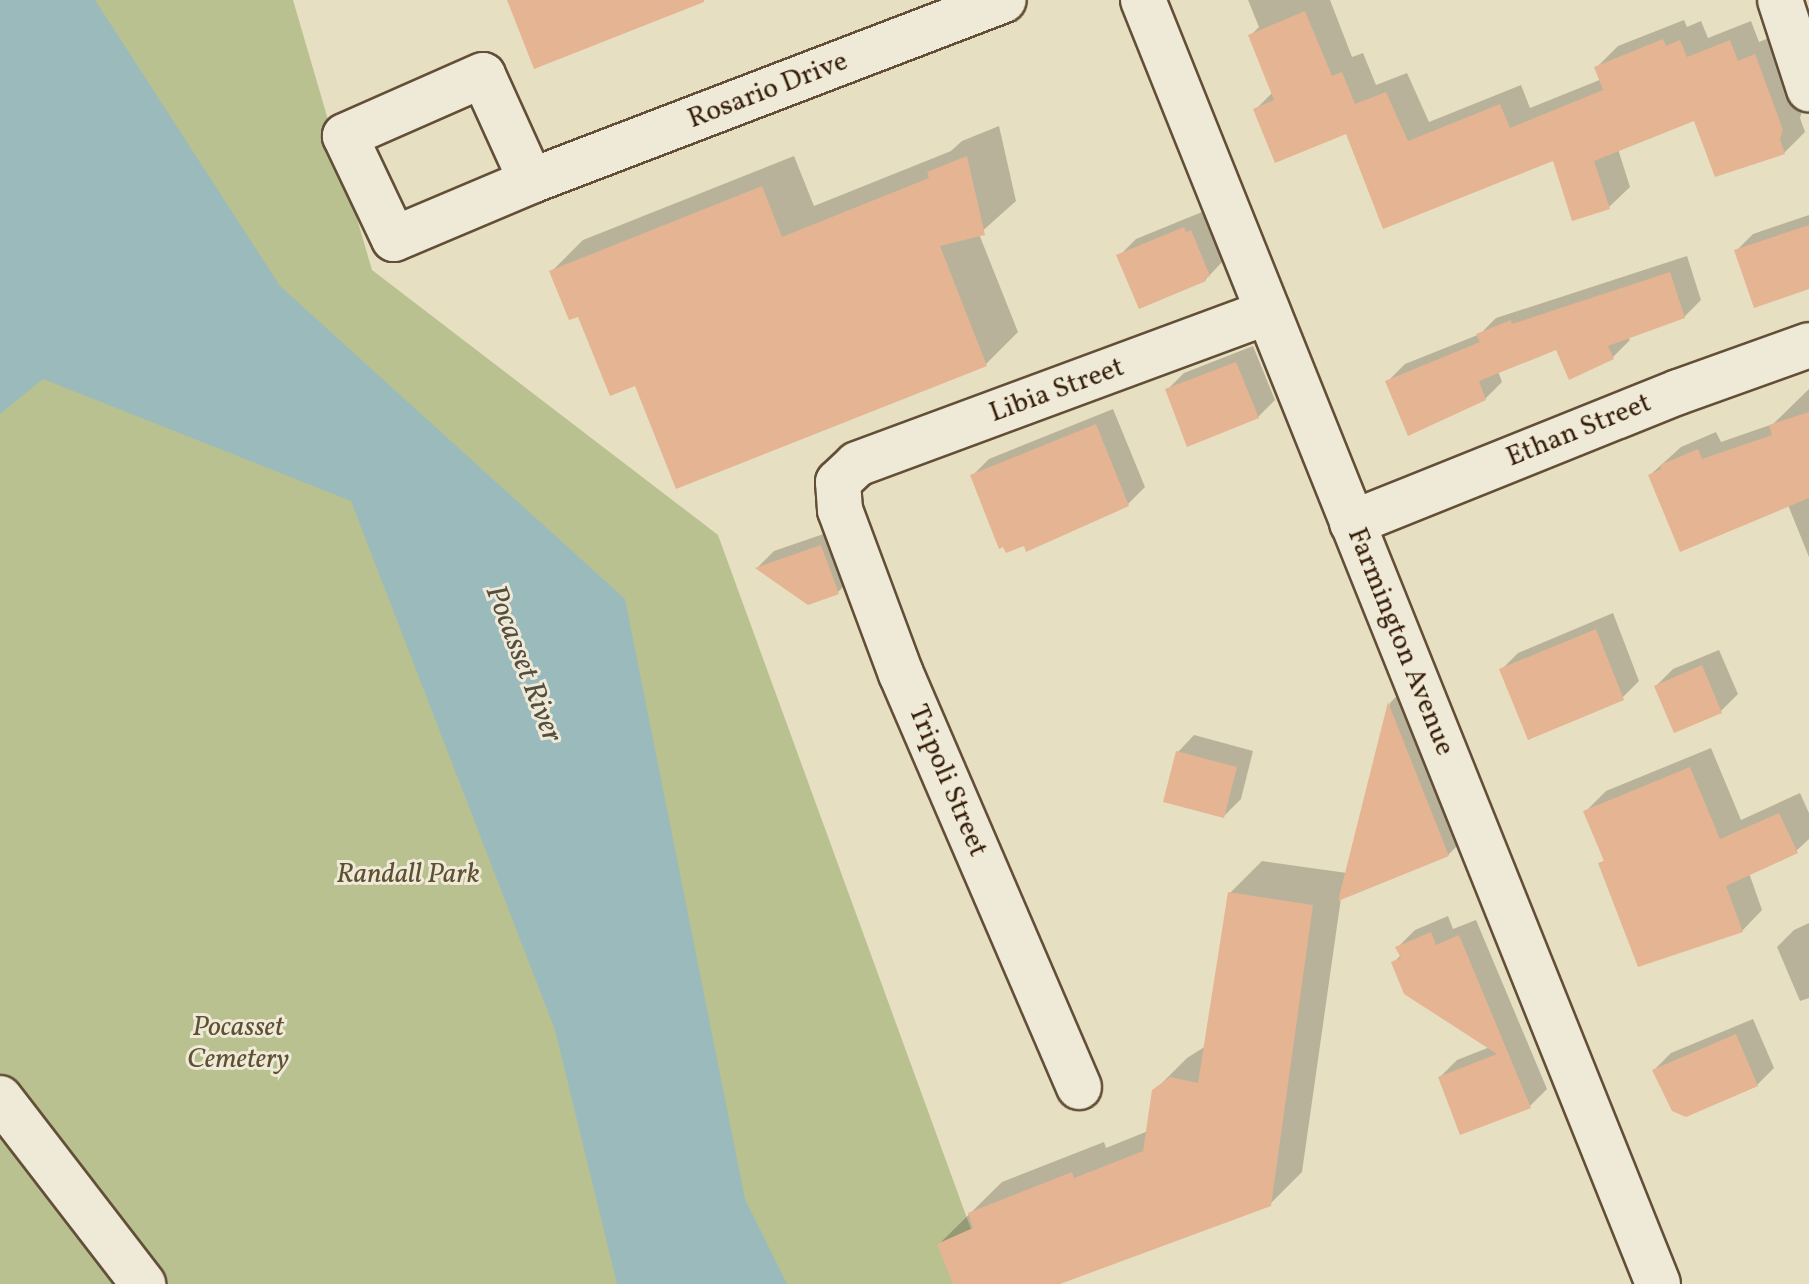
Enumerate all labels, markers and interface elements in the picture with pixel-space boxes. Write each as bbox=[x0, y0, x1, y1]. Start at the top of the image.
street label: Rosario Drive bbox=[683, 45, 853, 137]
street label: Libia Street bbox=[985, 351, 1129, 431]
street label: Ethan Street bbox=[1502, 387, 1656, 475]
street label: Farmington Avenue bbox=[1339, 523, 1461, 761]
water label: Pocasset River bbox=[477, 580, 569, 748]
street label: Tripoli Street bbox=[900, 700, 994, 862]
park label: Randall Park bbox=[336, 858, 480, 892]
park label: Pocasset Cemetery bbox=[187, 1011, 289, 1077]

